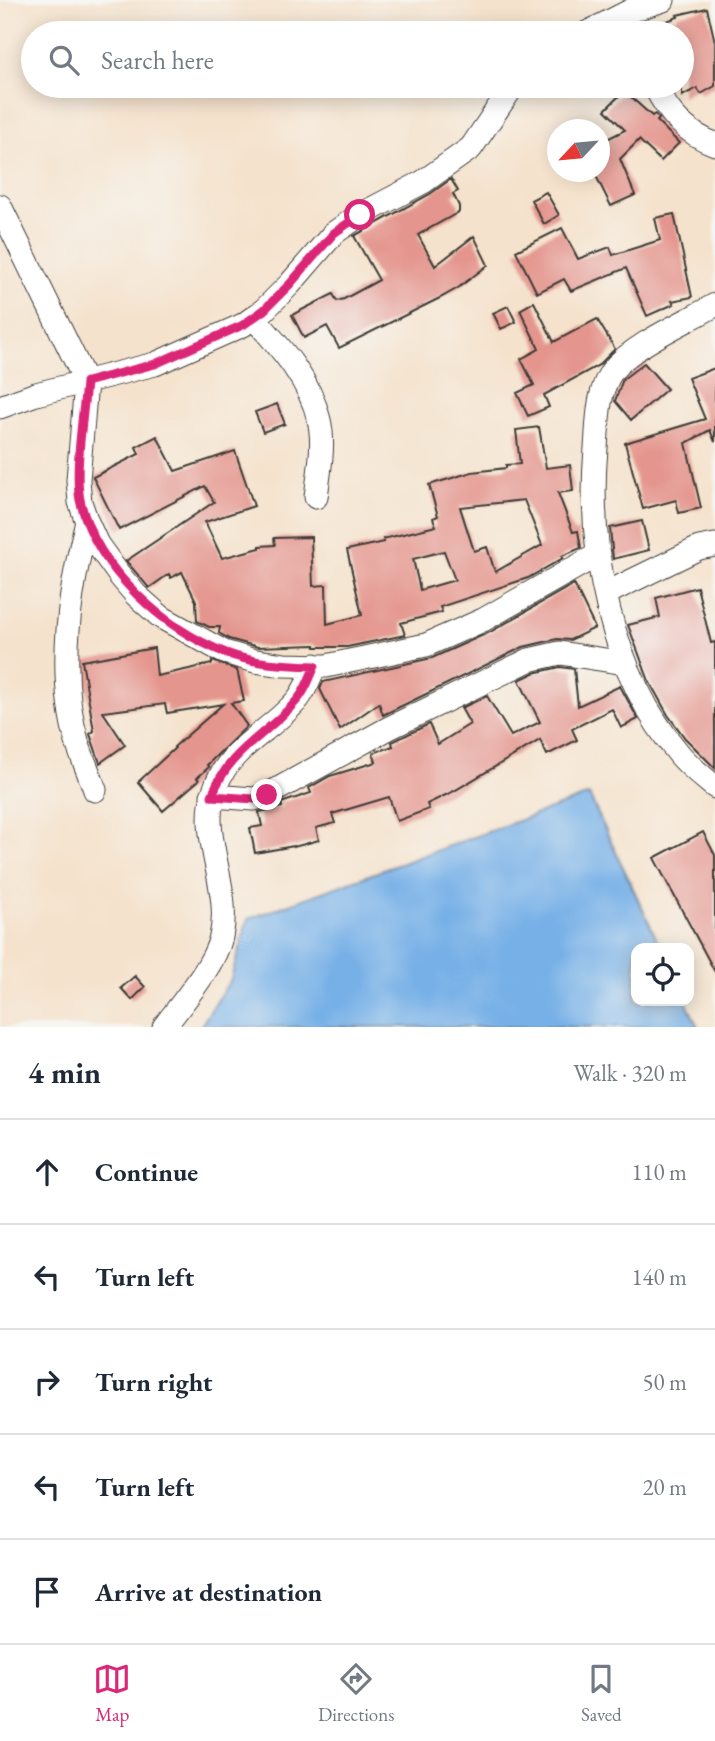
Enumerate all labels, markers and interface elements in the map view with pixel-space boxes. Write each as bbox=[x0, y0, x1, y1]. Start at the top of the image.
search box bbox=[21, 21, 694, 98]
icon: search bbox=[45, 41, 83, 79]
text: Search here bbox=[101, 43, 214, 77]
north arrow bbox=[547, 119, 610, 182]
route start bbox=[344, 199, 375, 230]
route end bbox=[251, 779, 282, 810]
map controls bbox=[631, 943, 694, 1006]
button: locate bbox=[631, 943, 694, 1006]
text: 4 min bbox=[28, 1053, 101, 1092]
text: Walk · 320 m bbox=[573, 1058, 687, 1088]
icon: ahead bbox=[28, 1153, 66, 1191]
text: Continue bbox=[95, 1155, 198, 1189]
text: 110 m bbox=[631, 1157, 687, 1187]
icon: left bbox=[28, 1258, 66, 1296]
text: Turn left bbox=[95, 1260, 194, 1294]
text: 140 m bbox=[631, 1262, 687, 1292]
icon: right bbox=[28, 1363, 66, 1401]
text: Turn right bbox=[95, 1365, 213, 1399]
text: 50 m bbox=[642, 1367, 687, 1397]
icon: left bbox=[28, 1468, 66, 1506]
text: Turn left bbox=[95, 1470, 194, 1504]
text: 20 m bbox=[642, 1472, 687, 1502]
icon: arrive bbox=[28, 1573, 66, 1611]
text: Arrive at destination bbox=[95, 1575, 322, 1609]
tab: Map bbox=[93, 1660, 131, 1727]
tab: Directions bbox=[318, 1660, 394, 1727]
tab: Saved bbox=[581, 1660, 622, 1727]

